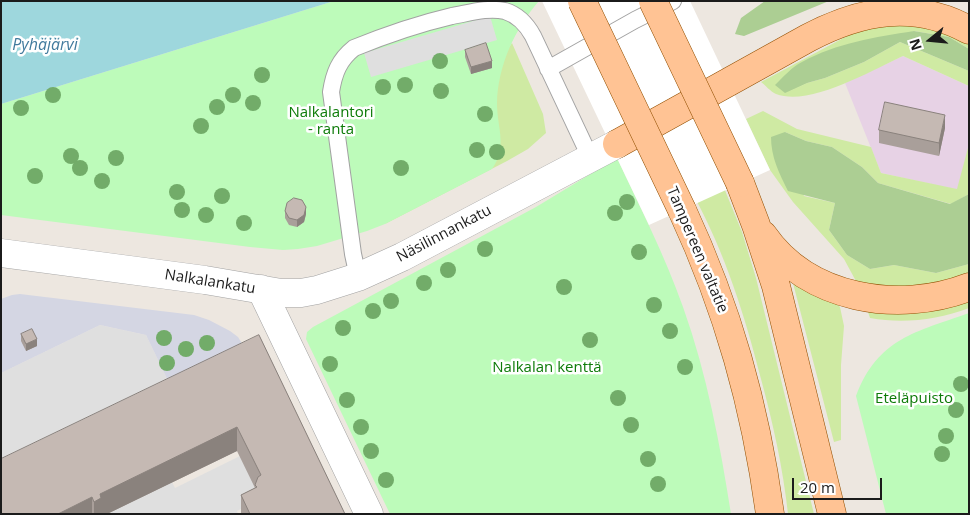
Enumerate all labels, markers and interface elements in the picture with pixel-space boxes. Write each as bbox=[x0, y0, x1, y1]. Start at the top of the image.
north arrow bbox=[905, 15, 955, 65]
water label: Pyhäjärvi bbox=[12, 35, 78, 55]
text: N bbox=[904, 36, 926, 53]
park label: Nalkalantori - ranta bbox=[288, 104, 374, 139]
street label: Tampereen valtatie bbox=[662, 184, 732, 316]
street label: Näsilinnankatu bbox=[393, 201, 495, 267]
street label: Nalkalankatu bbox=[163, 266, 257, 298]
park label: Nalkalan kenttä bbox=[492, 359, 602, 377]
park label: Eteläpuisto bbox=[875, 390, 953, 408]
scale bar bbox=[795, 468, 885, 500]
text: 20 m bbox=[800, 477, 835, 497]

